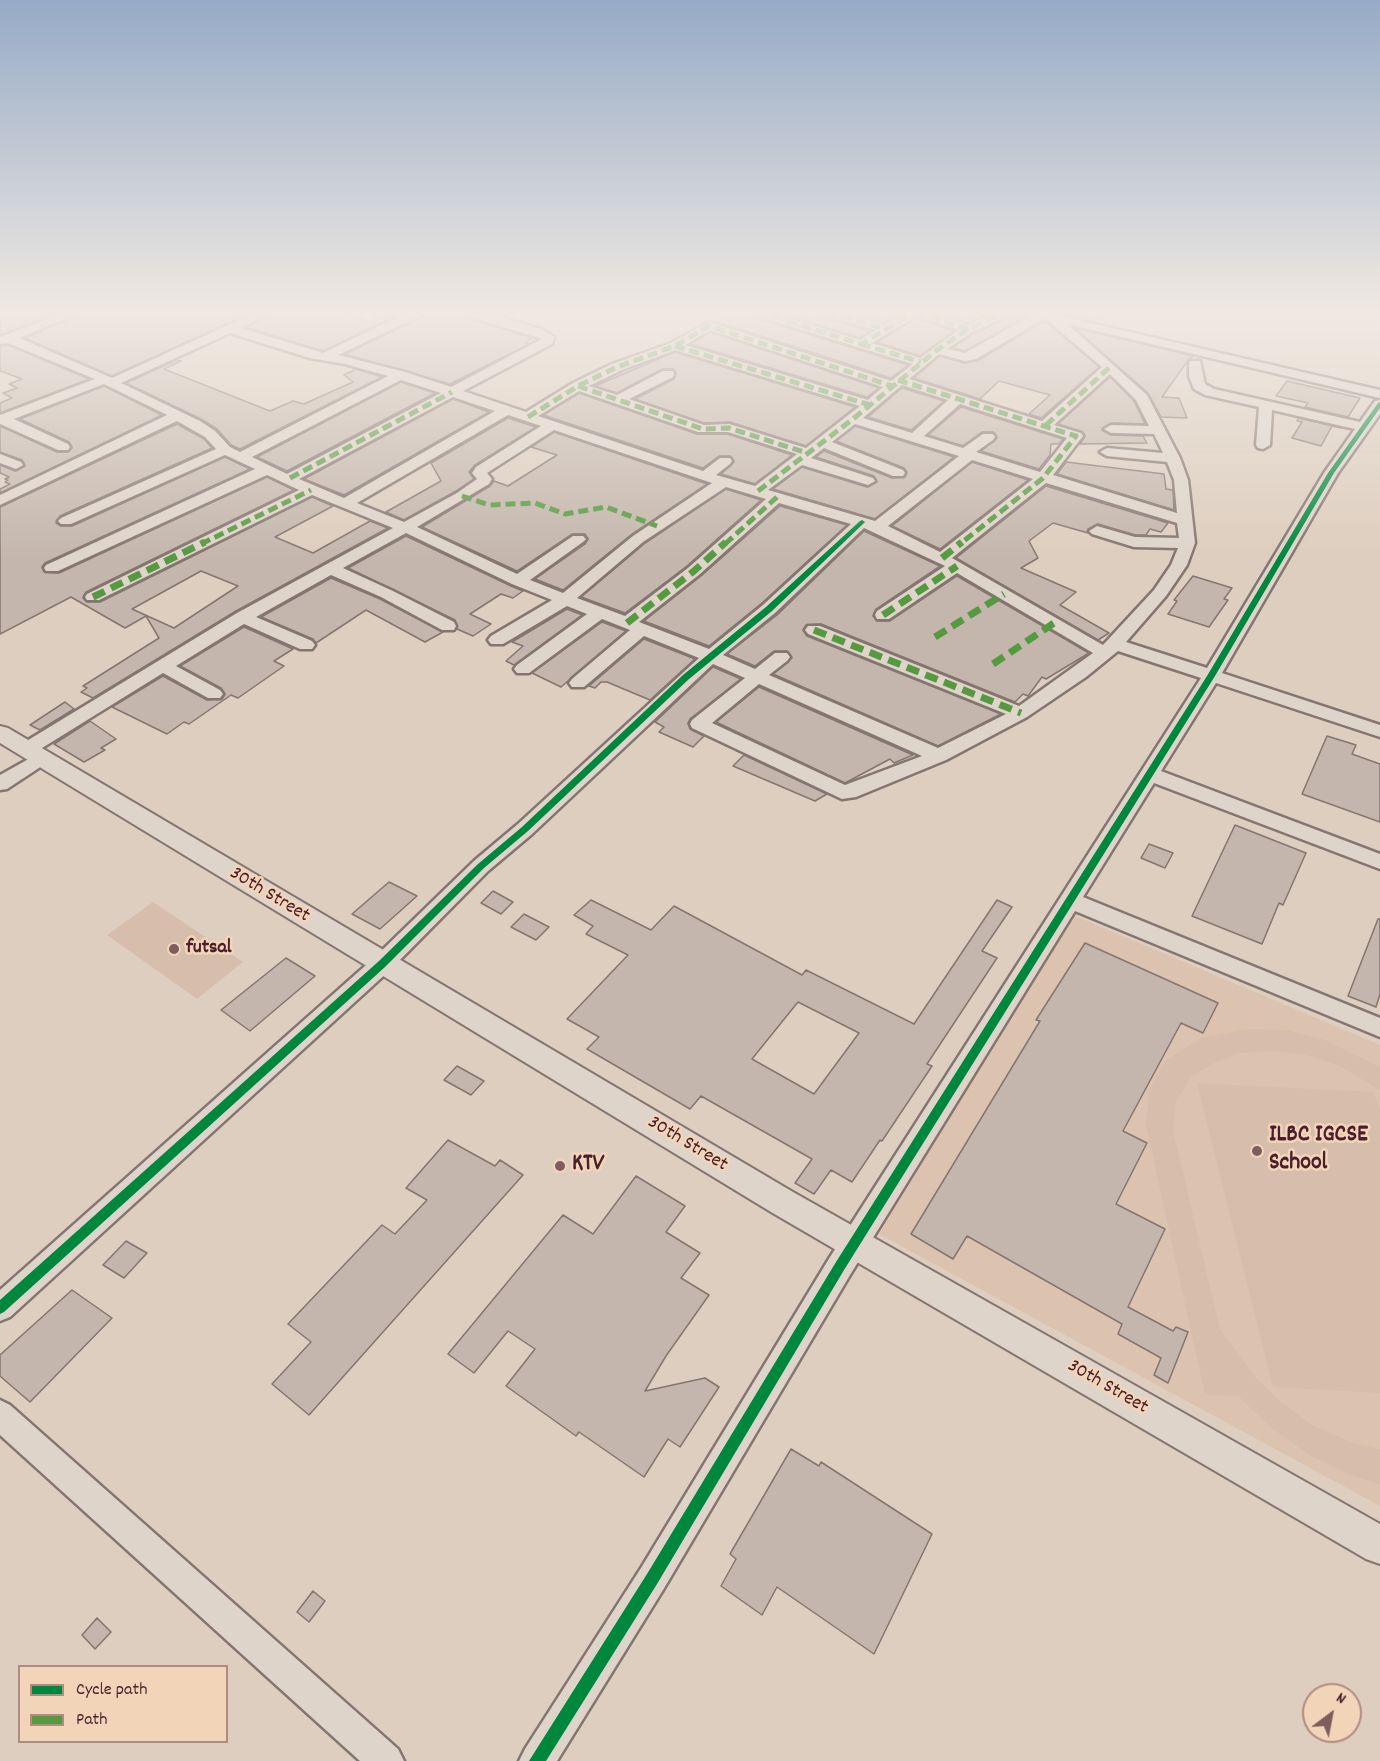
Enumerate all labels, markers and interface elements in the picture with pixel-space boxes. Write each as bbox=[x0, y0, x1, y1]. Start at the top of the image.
street label: 30th Street bbox=[224, 863, 314, 929]
place label: futsal bbox=[186, 937, 232, 961]
marker: futsal bbox=[167, 942, 181, 956]
street label: 30th Street bbox=[642, 1112, 732, 1178]
place label: ILBC IGCSE School bbox=[1269, 1123, 1368, 1179]
marker: ILBC IGCSE School bbox=[1250, 1144, 1264, 1158]
place label: KTV bbox=[572, 1152, 604, 1180]
marker: KTV bbox=[553, 1159, 567, 1173]
street label: 30th Street bbox=[1062, 1355, 1152, 1421]
legend bbox=[18, 1665, 228, 1743]
text: Cycle path bbox=[76, 1678, 147, 1703]
north arrow bbox=[1302, 1683, 1362, 1743]
text: N bbox=[1331, 1687, 1350, 1711]
text: Path bbox=[76, 1708, 108, 1733]

